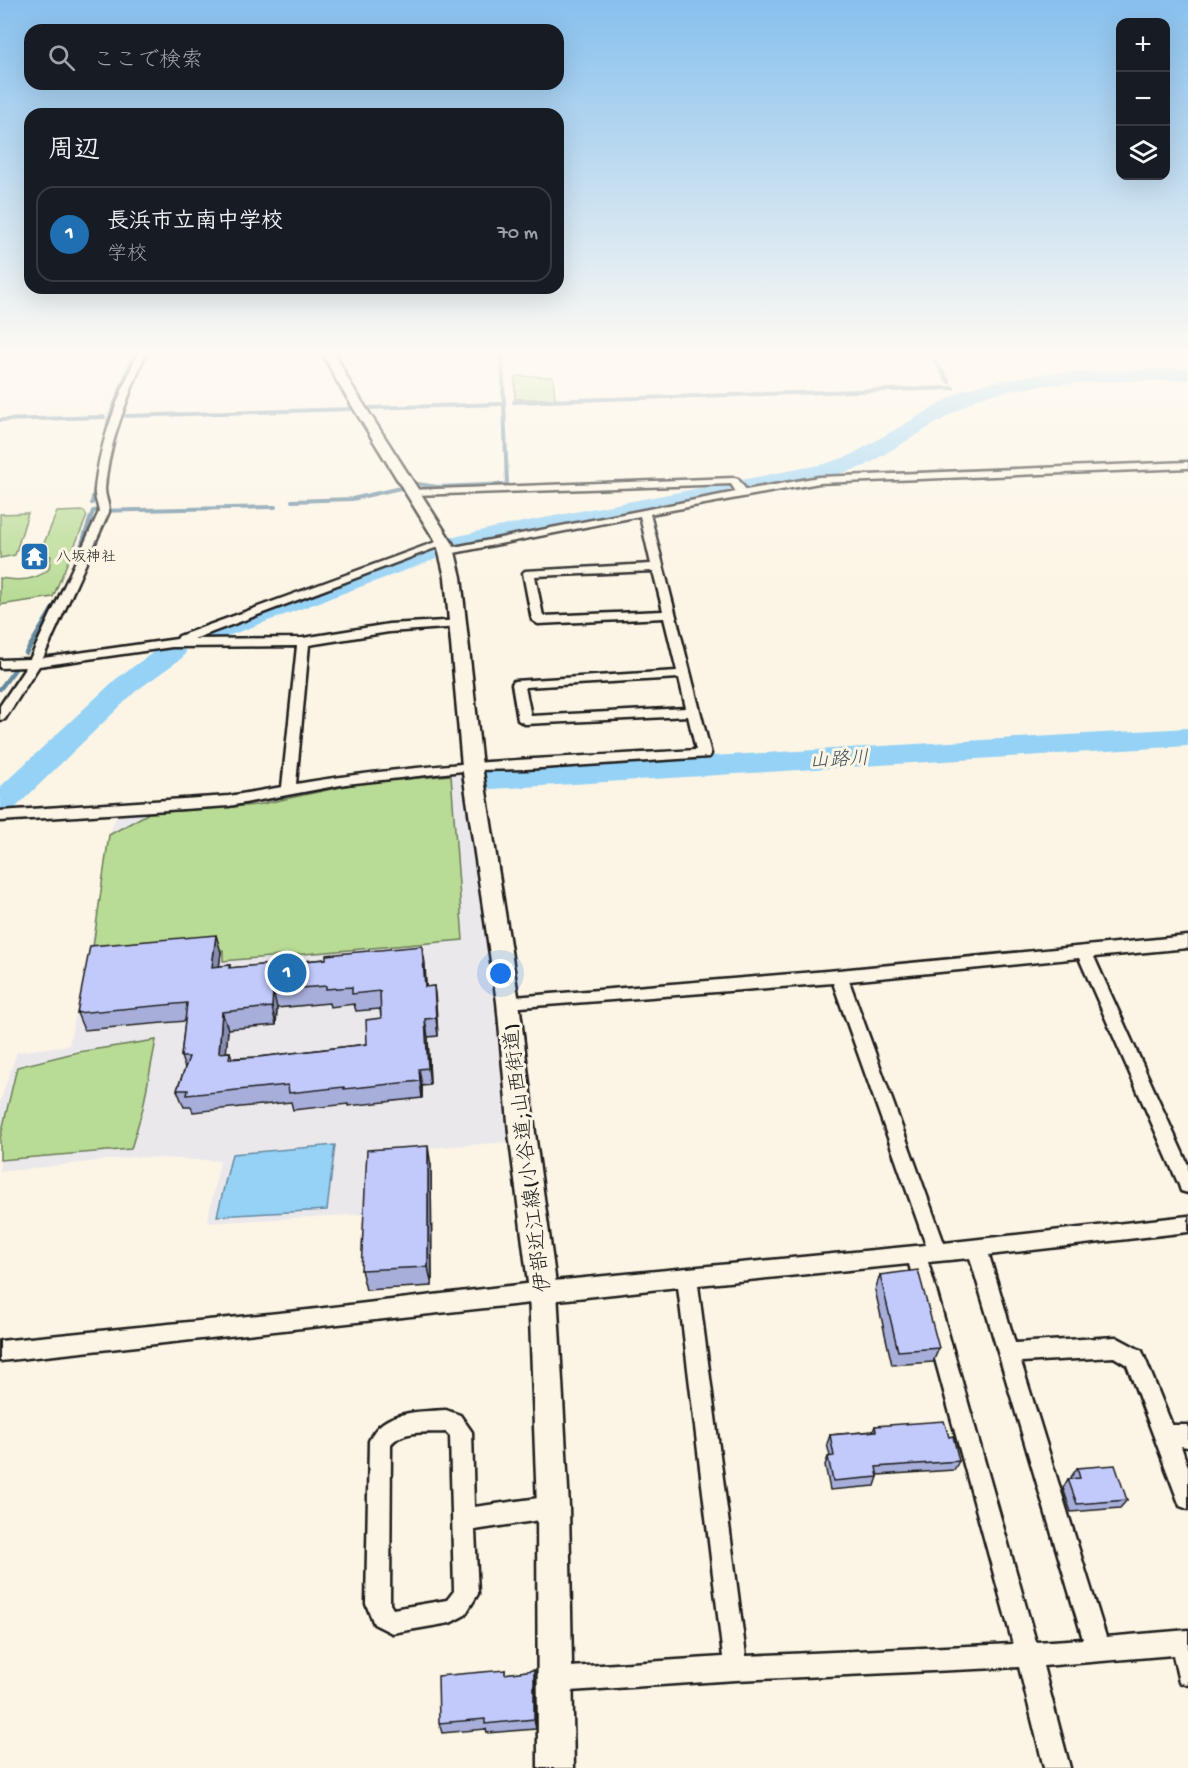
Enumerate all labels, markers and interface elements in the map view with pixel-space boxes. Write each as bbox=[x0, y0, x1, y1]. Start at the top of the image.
map controls bbox=[1116, 18, 1170, 180]
button: + bbox=[1116, 18, 1170, 72]
search box bbox=[24, 24, 564, 90]
icon: search bbox=[45, 41, 78, 74]
text: ここで検索 bbox=[93, 49, 203, 75]
button: − bbox=[1116, 72, 1170, 126]
button: layers bbox=[1116, 126, 1170, 180]
text: 周辺 bbox=[48, 137, 100, 168]
text: 長浜市立南中学校 bbox=[107, 210, 283, 236]
text: 1 bbox=[65, 223, 74, 246]
text: 70 m bbox=[497, 223, 538, 246]
text: 学校 bbox=[107, 244, 147, 267]
temple icon: 八坂神社 bbox=[19, 540, 51, 572]
place label: 八坂神社 bbox=[56, 548, 116, 567]
water label: 山路川 bbox=[809, 747, 870, 775]
pin: 1 bbox=[268, 950, 306, 996]
your location bbox=[486, 959, 515, 988]
street label: 伊部近江線(小谷道;山西街道) bbox=[500, 1022, 558, 1293]

